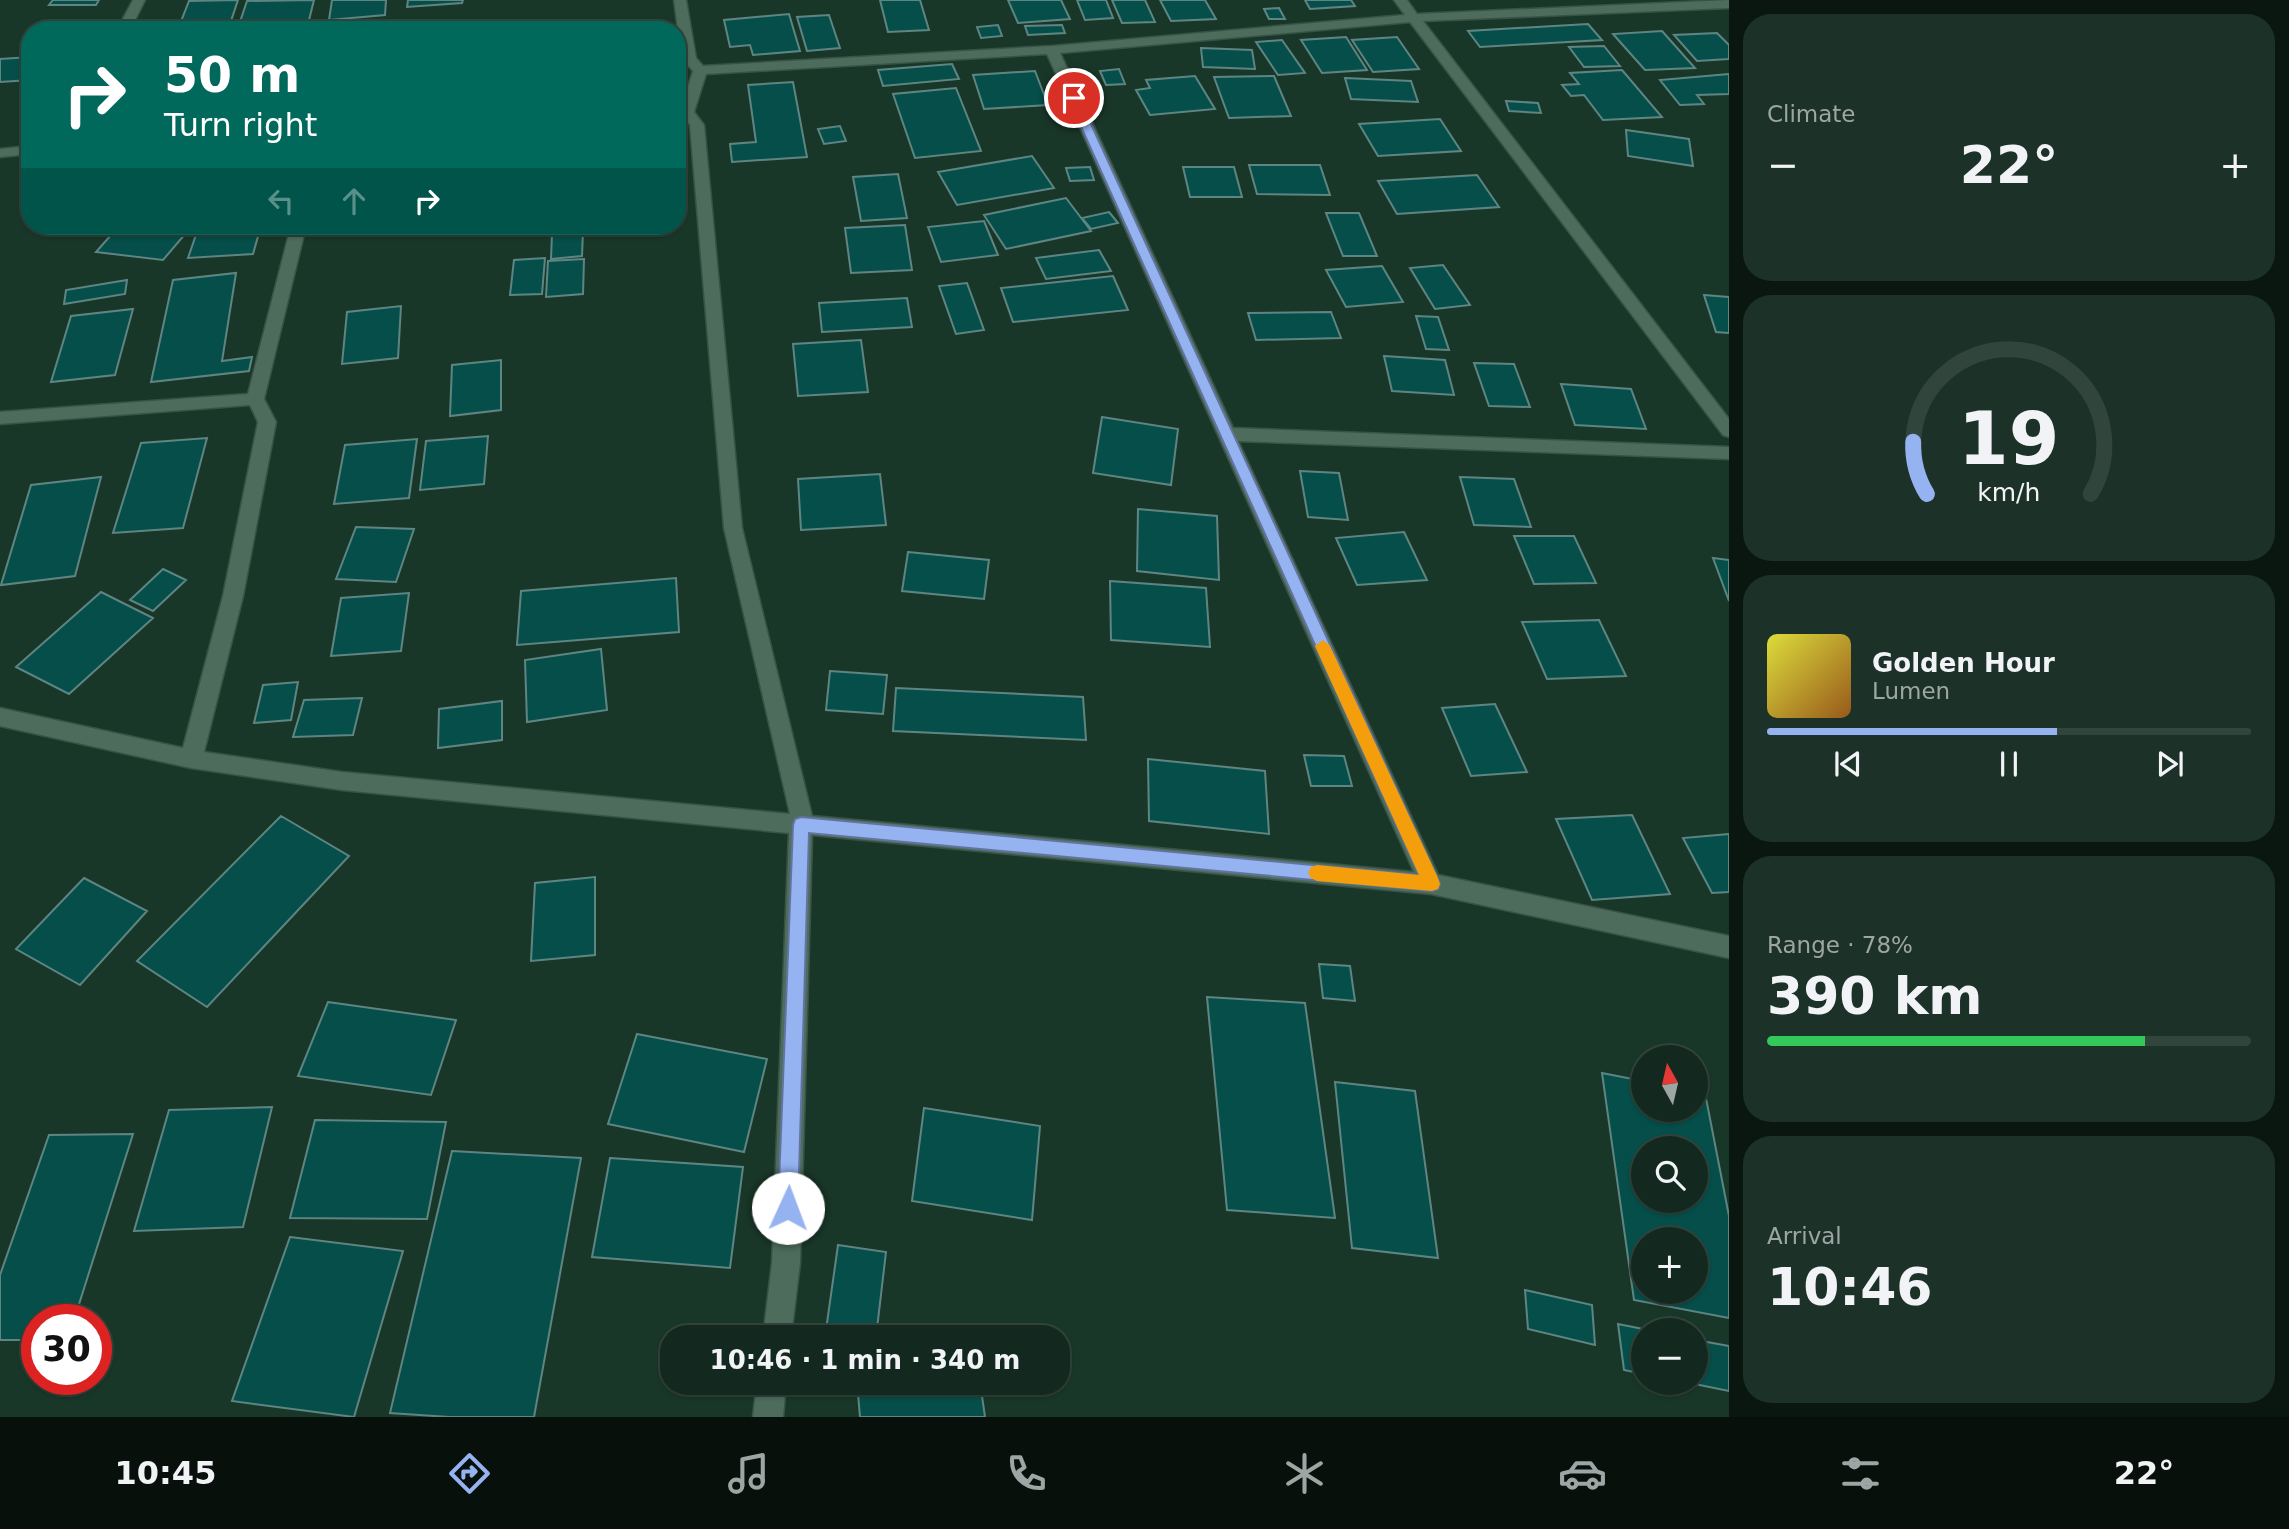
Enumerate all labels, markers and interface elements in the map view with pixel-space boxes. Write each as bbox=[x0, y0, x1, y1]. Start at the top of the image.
text: 50 m bbox=[164, 47, 300, 104]
icon: right bbox=[49, 49, 140, 140]
pin bbox=[1044, 68, 1104, 128]
icon: arrive bbox=[1055, 79, 1093, 117]
text: Climate bbox=[1767, 101, 1856, 127]
text: Turn right bbox=[164, 106, 317, 144]
text: 22° bbox=[1960, 135, 2058, 195]
text: − bbox=[1767, 143, 1799, 187]
text: + bbox=[2219, 143, 2251, 187]
icon: left bbox=[262, 182, 300, 220]
icon: ahead bbox=[335, 182, 373, 220]
icon: right bbox=[408, 182, 446, 220]
text: 19 bbox=[1958, 396, 2060, 481]
text: km/h bbox=[1977, 478, 2041, 507]
text: Golden Hour bbox=[1872, 648, 2055, 678]
text: Lumen bbox=[1872, 678, 1950, 704]
icon: previous bbox=[1829, 745, 1867, 783]
icon: pause bbox=[1990, 745, 2028, 783]
icon: next bbox=[2151, 745, 2189, 783]
text: Range · 78% bbox=[1767, 932, 1913, 958]
text: 390 km bbox=[1767, 966, 1982, 1026]
north arrow bbox=[1631, 1045, 1708, 1122]
map controls bbox=[1631, 1045, 1708, 1395]
button: search bbox=[1631, 1136, 1708, 1213]
position arrow bbox=[751, 1171, 825, 1245]
text: Arrival bbox=[1767, 1223, 1842, 1249]
button: + bbox=[1631, 1227, 1708, 1304]
text: 10:46 bbox=[1767, 1257, 1933, 1317]
speed limit sign: 30 bbox=[21, 1304, 112, 1395]
button: − bbox=[1631, 1318, 1708, 1395]
text: 10:46 · 1 min · 340 m bbox=[710, 1345, 1020, 1375]
icon: directions bbox=[445, 1449, 494, 1498]
icon: music bbox=[724, 1449, 773, 1498]
icon: phone bbox=[1002, 1449, 1051, 1498]
icon: climate bbox=[1280, 1449, 1329, 1498]
icon: car bbox=[1558, 1449, 1607, 1498]
icon: filters bbox=[1836, 1449, 1885, 1498]
text: 10:45 bbox=[115, 1454, 216, 1492]
text: 22° bbox=[2114, 1454, 2174, 1492]

